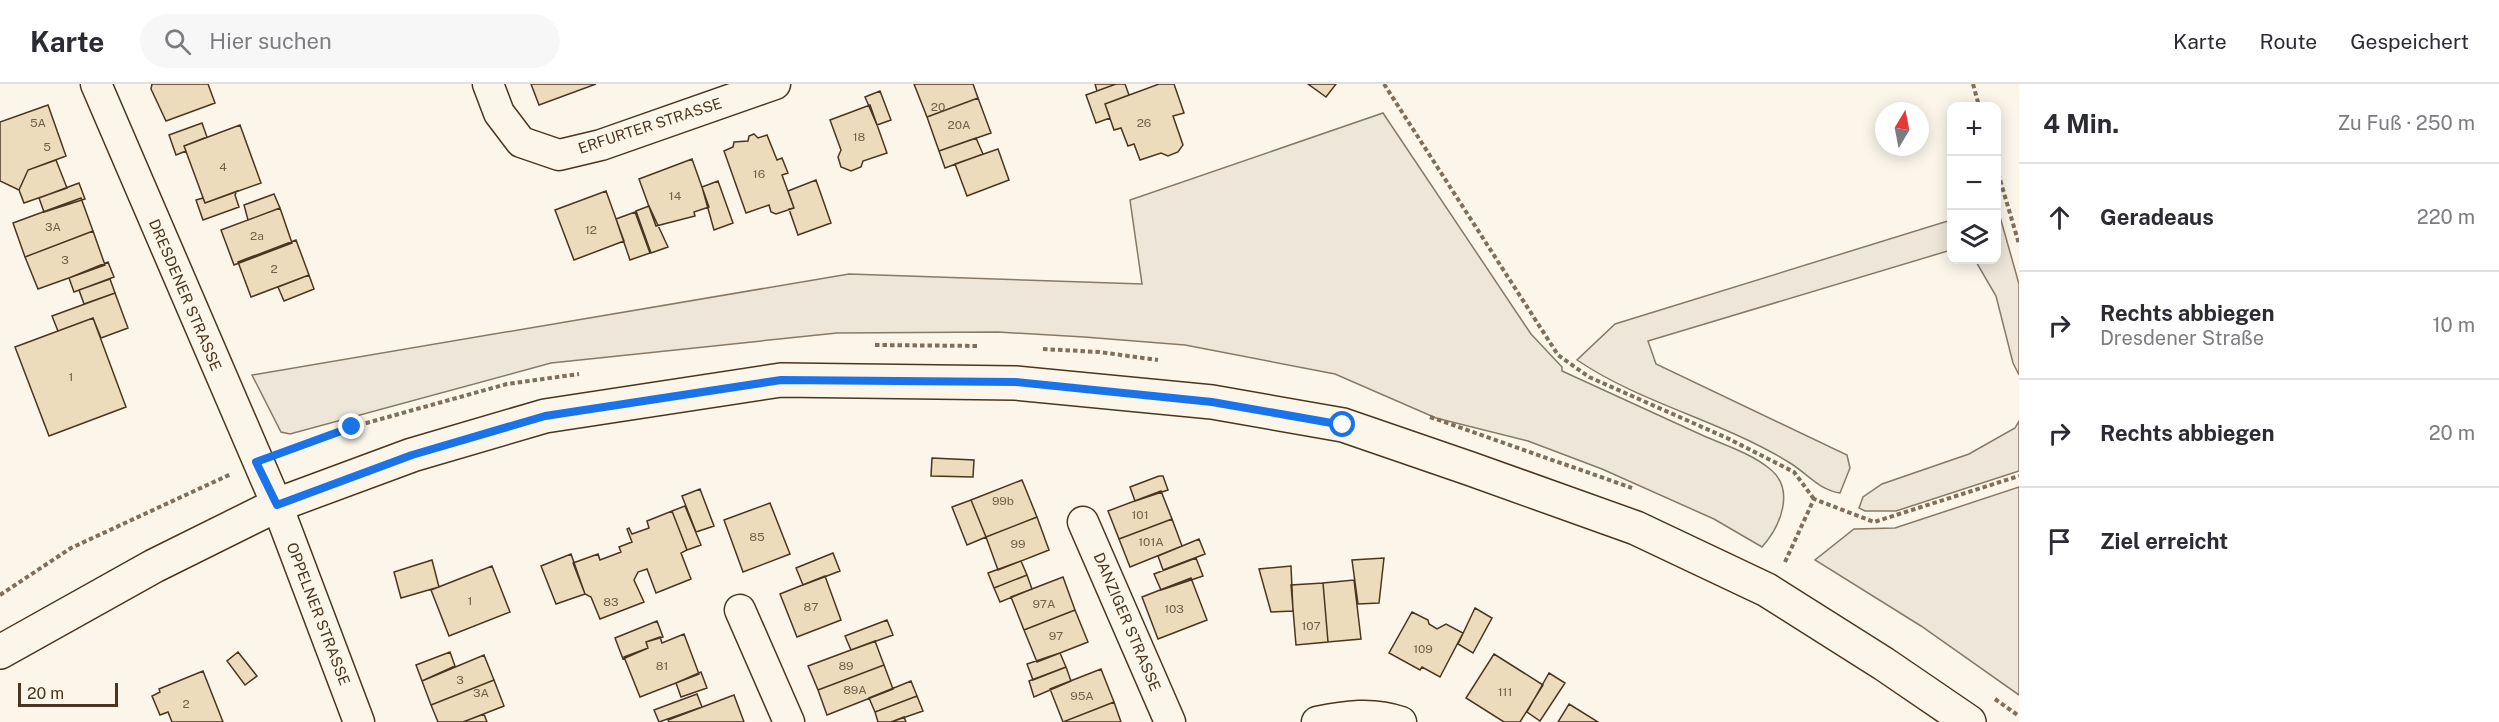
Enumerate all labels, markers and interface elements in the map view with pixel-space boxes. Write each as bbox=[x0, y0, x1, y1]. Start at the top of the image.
search box bbox=[140, 14, 560, 68]
text: Karte bbox=[30, 25, 104, 58]
icon: search bbox=[161, 25, 194, 58]
text: Hier suchen bbox=[209, 28, 332, 54]
text: Karte bbox=[2173, 29, 2227, 54]
text: Route bbox=[2260, 29, 2317, 54]
text: Gespeichert bbox=[2350, 29, 2469, 54]
street label: ERFURTER STRASSE bbox=[576, 94, 724, 157]
house number: 20 bbox=[931, 100, 945, 114]
north arrow bbox=[1875, 102, 1929, 156]
map controls bbox=[1947, 102, 2001, 264]
button: + bbox=[1947, 102, 2001, 156]
text: 4 Min. bbox=[2043, 108, 2119, 139]
text: Zu Fuß · 250 m bbox=[2337, 111, 2475, 135]
house number: 5A bbox=[30, 116, 47, 130]
house number: 26 bbox=[1137, 116, 1151, 130]
house number: 20A bbox=[947, 118, 971, 132]
house number: 18 bbox=[853, 130, 866, 144]
house number: 5 bbox=[43, 140, 51, 154]
button: − bbox=[1947, 156, 2001, 210]
house number: 4 bbox=[219, 160, 227, 174]
house number: 16 bbox=[753, 167, 765, 181]
house number: 14 bbox=[669, 189, 682, 203]
icon: ahead bbox=[2043, 201, 2076, 234]
text: Geradeaus bbox=[2100, 204, 2214, 230]
text: 220 m bbox=[2417, 205, 2475, 229]
button: layers bbox=[1947, 210, 2001, 264]
street label: DRESDENER STRASSE bbox=[146, 216, 225, 373]
house number: 3A bbox=[45, 220, 62, 234]
house number: 12 bbox=[585, 223, 597, 237]
house number: 2a bbox=[250, 229, 264, 243]
house number: 3 bbox=[61, 253, 69, 267]
house number: 2 bbox=[270, 262, 278, 276]
text: Rechts abbiegen bbox=[2100, 300, 2275, 326]
icon: right bbox=[2043, 309, 2076, 342]
text: 10 m bbox=[2432, 313, 2475, 337]
text: Dresdener Straße bbox=[2100, 326, 2264, 350]
house number: 1 bbox=[69, 370, 73, 384]
route start bbox=[1329, 411, 1355, 437]
route end bbox=[338, 413, 364, 439]
icon: right bbox=[2043, 417, 2076, 450]
text: Rechts abbiegen bbox=[2100, 420, 2275, 446]
text: 20 m bbox=[2429, 421, 2475, 445]
house number: 99b bbox=[992, 494, 1014, 508]
house number: 101 bbox=[1131, 508, 1149, 522]
icon: arrive bbox=[2043, 525, 2076, 558]
text: Ziel erreicht bbox=[2100, 528, 2228, 554]
house number: 85 bbox=[749, 530, 765, 544]
house number: 101A bbox=[1138, 535, 1164, 549]
house number: 99 bbox=[1011, 537, 1025, 551]
street label: OPPELNER STRASSE bbox=[283, 540, 354, 688]
street label: DANZIGER STRASSE bbox=[1091, 550, 1164, 694]
house number: 1 bbox=[468, 594, 472, 608]
house number: 83 bbox=[603, 595, 619, 609]
house number: 97A bbox=[1032, 597, 1056, 611]
house number: 87 bbox=[804, 600, 818, 614]
house number: 103 bbox=[1164, 602, 1184, 616]
house number: 107 bbox=[1301, 619, 1321, 633]
house number: 97 bbox=[1049, 629, 1063, 643]
house number: 109 bbox=[1413, 642, 1433, 656]
house number: 81 bbox=[656, 659, 668, 673]
house number: 89 bbox=[838, 659, 854, 673]
house number: 3 bbox=[456, 673, 464, 687]
scale bar bbox=[18, 680, 118, 708]
house number: 89A bbox=[843, 683, 867, 697]
text: 20 m bbox=[27, 684, 64, 703]
house number: 111 bbox=[1498, 685, 1512, 699]
house number: 3A bbox=[473, 686, 490, 700]
house number: 95A bbox=[1070, 689, 1094, 703]
house number: 2 bbox=[182, 697, 190, 711]

